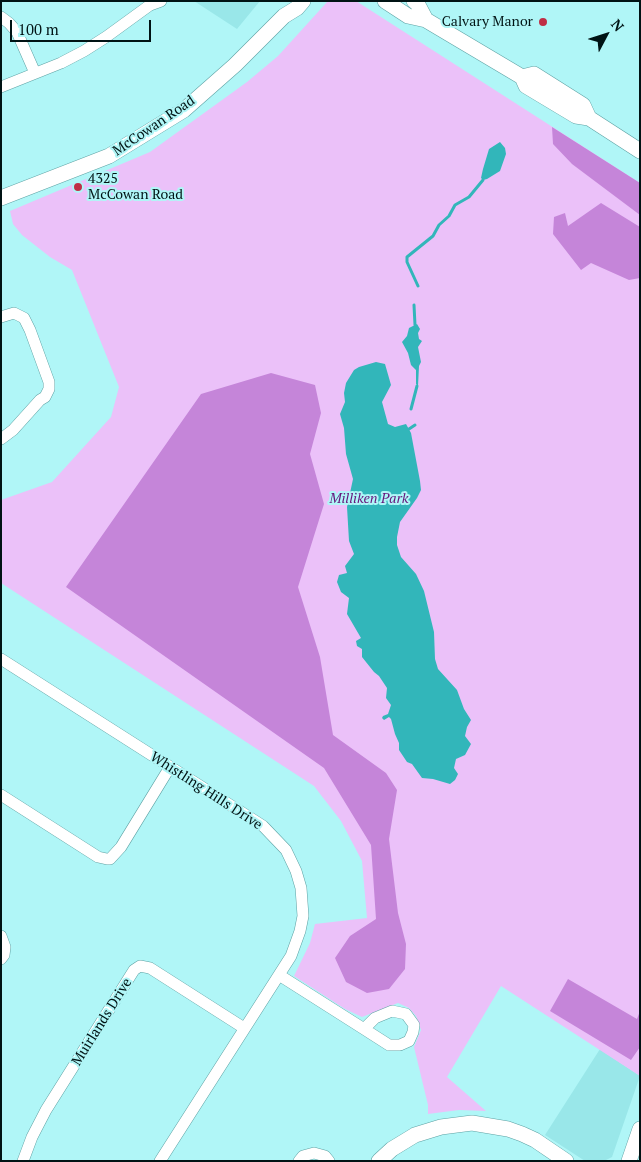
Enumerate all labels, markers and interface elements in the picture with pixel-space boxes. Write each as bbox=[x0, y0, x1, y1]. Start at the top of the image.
scale bar bbox=[12, 10, 154, 42]
north arrow bbox=[581, 10, 631, 60]
place label: Calvary Manor bbox=[442, 14, 533, 30]
text: N bbox=[607, 15, 629, 35]
marker: Calvary Manor bbox=[537, 16, 549, 28]
text: 100 m bbox=[18, 19, 59, 39]
street label: McCowan Road bbox=[110, 92, 198, 160]
place label: 4325 McCowan Road bbox=[88, 171, 183, 203]
marker: 4325 McCowan Road bbox=[72, 181, 84, 193]
park label: Milliken Park bbox=[329, 491, 409, 507]
street label: Whistling Hills Drive bbox=[147, 749, 265, 833]
street label: Muirlands Drive bbox=[68, 975, 136, 1069]

